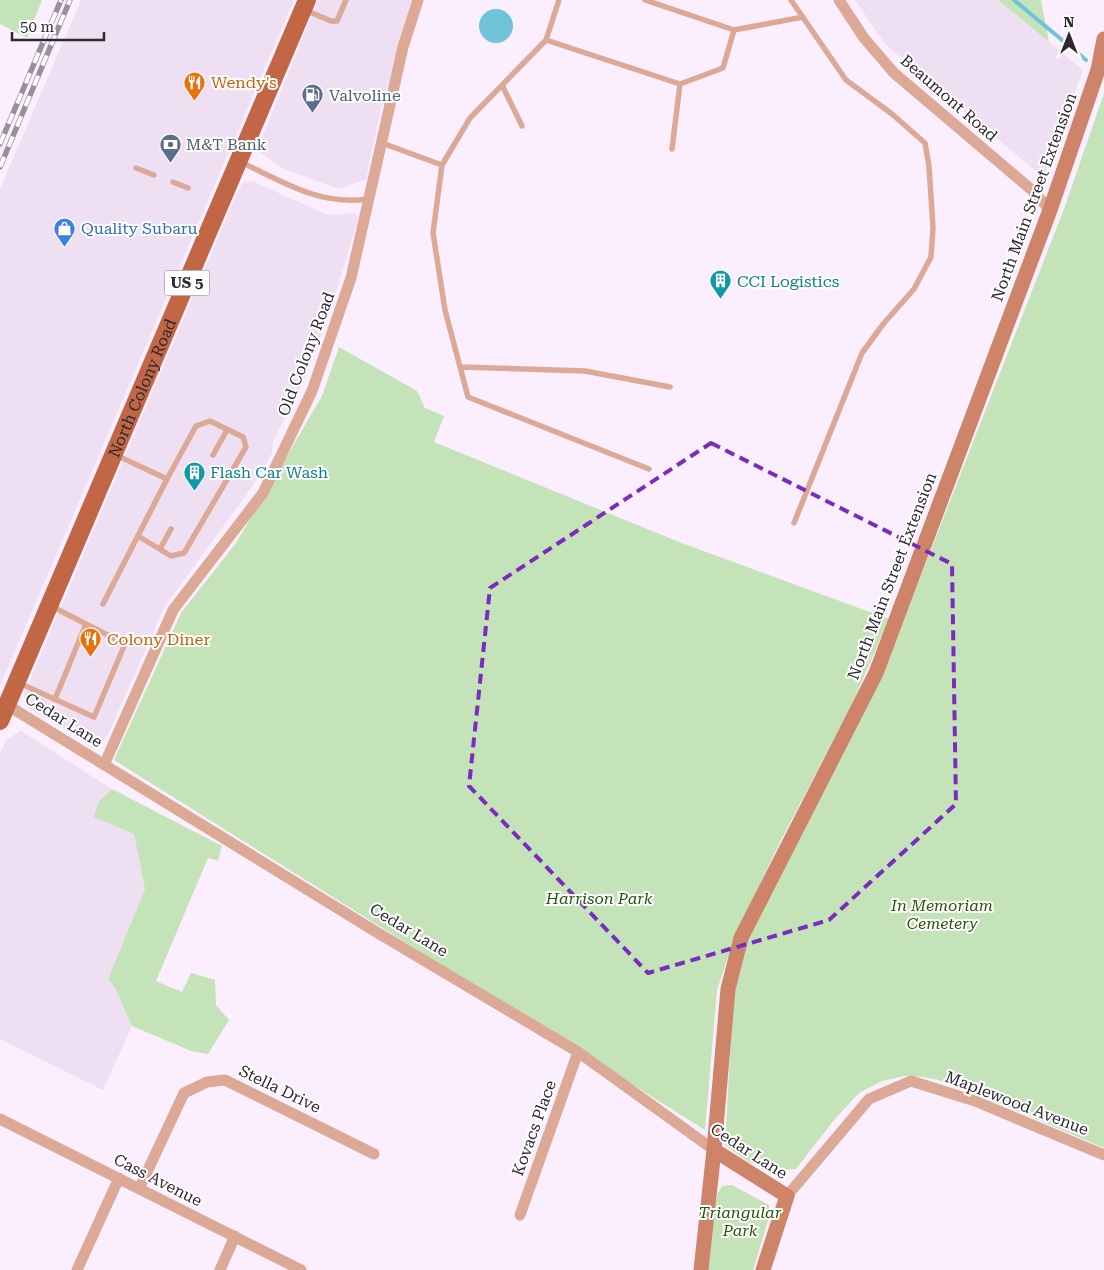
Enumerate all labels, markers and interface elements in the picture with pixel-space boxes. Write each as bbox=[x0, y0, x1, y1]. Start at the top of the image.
scale bar bbox=[12, 10, 105, 42]
north arrow bbox=[1044, 10, 1094, 60]
text: N bbox=[1064, 14, 1075, 30]
text: 50 m bbox=[20, 18, 55, 36]
street label: Beaumont Road bbox=[897, 51, 1001, 145]
restaurant icon: Wendy's bbox=[183, 70, 207, 101]
place label: Wendy's bbox=[211, 73, 277, 92]
fuel station icon: Valvoline bbox=[301, 83, 325, 114]
place label: Valvoline bbox=[329, 86, 401, 105]
street label: North Main Street Extension bbox=[987, 90, 1081, 304]
bank icon: M&T Bank bbox=[158, 132, 182, 163]
place label: M&T Bank bbox=[186, 135, 267, 154]
shop icon: Quality Subaru bbox=[53, 216, 77, 247]
place label: Quality Subaru bbox=[81, 219, 197, 238]
building icon: CCI Logistics bbox=[709, 269, 733, 300]
road number: US 5 bbox=[164, 270, 210, 296]
place label: CCI Logistics bbox=[737, 272, 840, 291]
street label: Old Colony Road bbox=[274, 289, 338, 419]
street label: North Colony Road bbox=[104, 316, 180, 460]
building icon: Flash Car Wash bbox=[182, 460, 206, 491]
place label: Flash Car Wash bbox=[210, 463, 328, 482]
street label: North Main Street Extension bbox=[844, 470, 940, 682]
restaurant icon: Colony Diner bbox=[79, 627, 103, 658]
place label: Colony Diner bbox=[107, 630, 210, 649]
street label: Cedar Lane bbox=[22, 689, 106, 751]
park label: Harrison Park bbox=[545, 889, 653, 908]
park label: In Memoriam Cemetery bbox=[890, 896, 993, 933]
street label: Cedar Lane bbox=[366, 899, 452, 961]
street label: Stella Drive bbox=[236, 1061, 324, 1117]
street label: Maplewood Avenue bbox=[943, 1067, 1092, 1139]
street label: Kovacs Place bbox=[508, 1077, 560, 1178]
street label: Cedar Lane bbox=[707, 1119, 791, 1183]
street label: Cass Avenue bbox=[111, 1150, 206, 1211]
park label: Triangular Park bbox=[699, 1203, 782, 1240]

